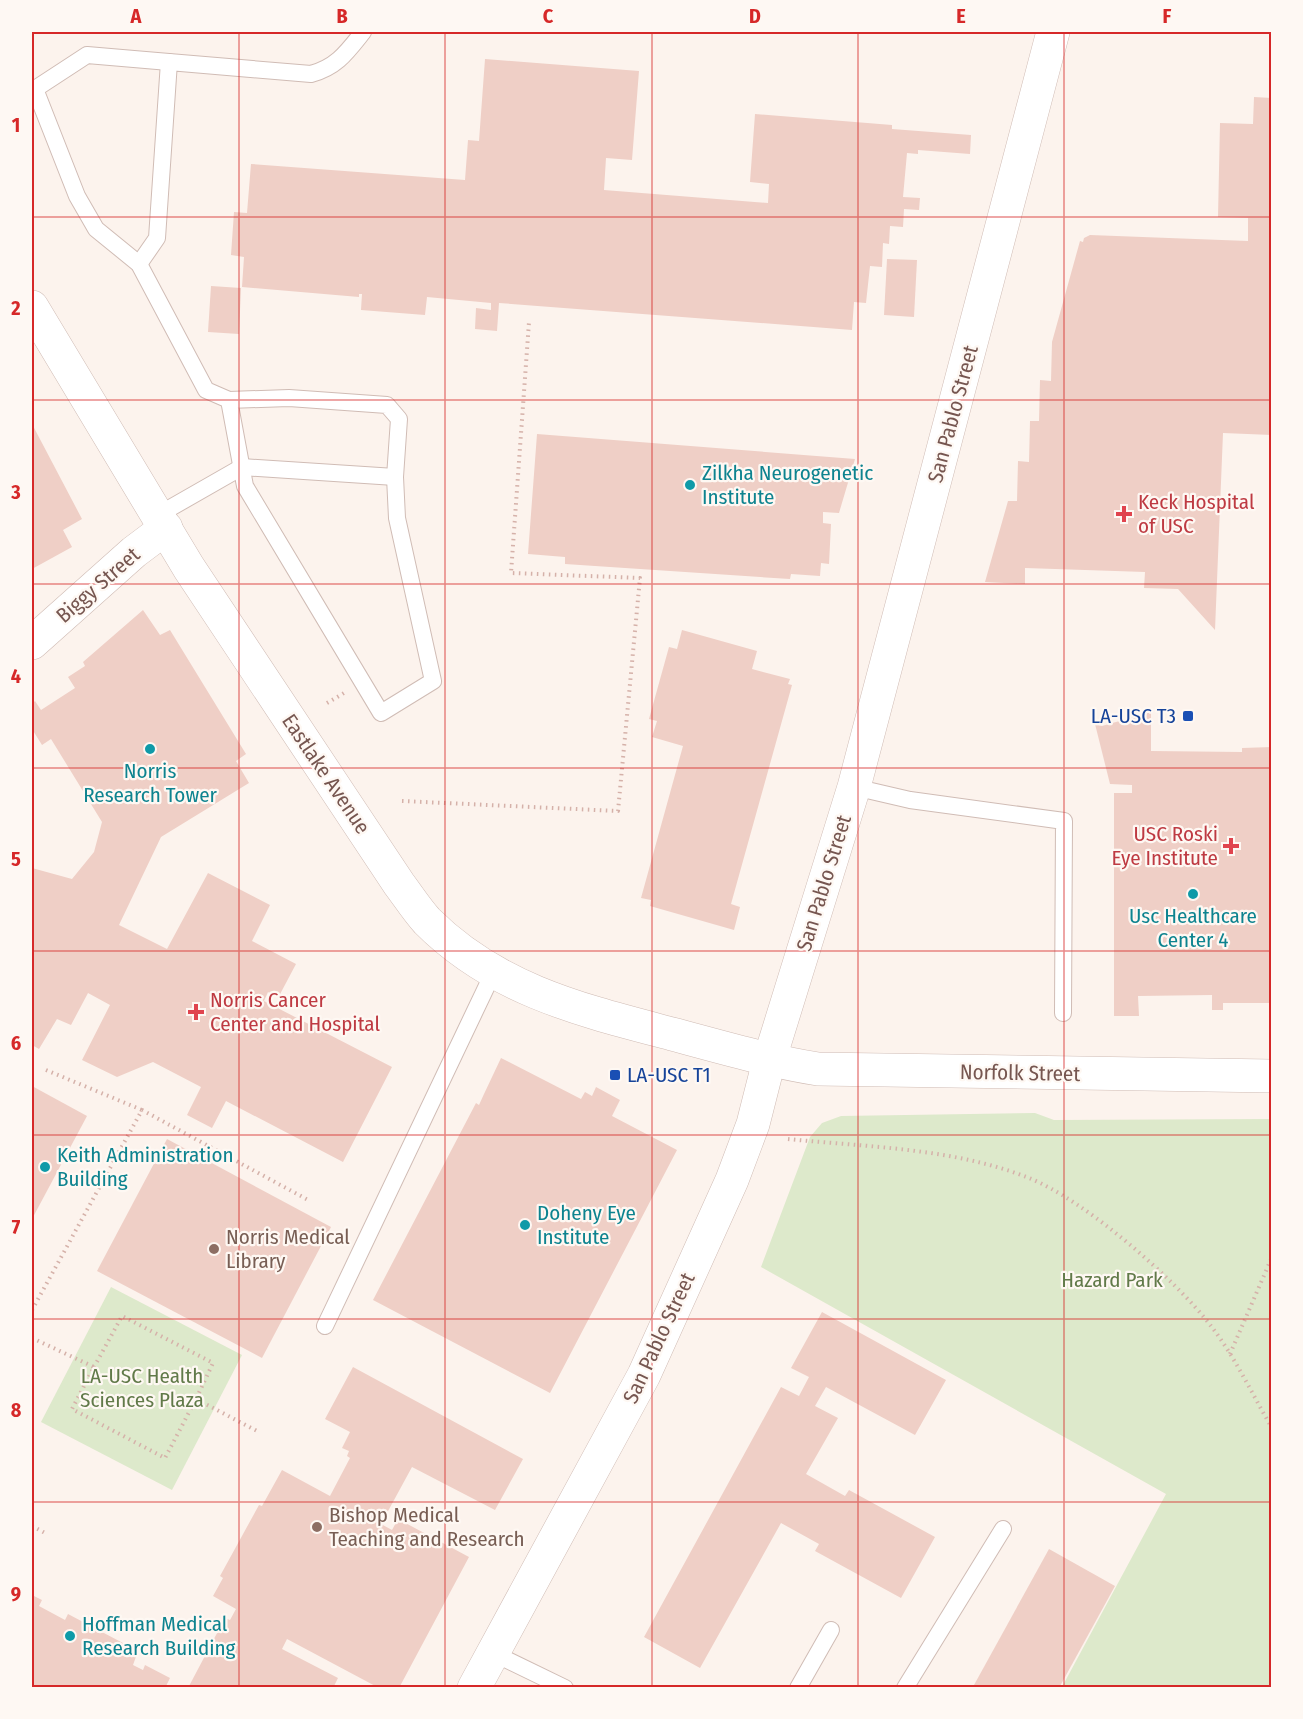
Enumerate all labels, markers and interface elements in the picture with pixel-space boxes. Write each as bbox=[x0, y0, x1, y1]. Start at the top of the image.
text: A bbox=[130, 4, 143, 28]
text: B bbox=[336, 4, 348, 28]
text: C bbox=[543, 4, 554, 28]
text: D bbox=[749, 4, 761, 28]
text: E bbox=[956, 4, 966, 28]
text: F bbox=[1163, 4, 1172, 28]
text: 1 bbox=[12, 113, 20, 137]
text: 2 bbox=[10, 296, 21, 320]
street label: San Pablo Street bbox=[922, 342, 984, 486]
place label: Zilkha Neurogenetic Institute bbox=[702, 460, 873, 510]
marker: Zilkha Neurogenetic Institute bbox=[683, 478, 697, 492]
text: 3 bbox=[10, 480, 21, 504]
place label: Keck Hospital of USC bbox=[1138, 489, 1255, 539]
marker: Keck Hospital of USC bbox=[1115, 505, 1133, 523]
street label: Biggy Street bbox=[51, 541, 145, 628]
text: 4 bbox=[11, 664, 21, 688]
place label: LA-USC T3 bbox=[1091, 703, 1176, 729]
street label: Eastlake Avenue bbox=[276, 709, 376, 839]
marker: LA-USC T3 bbox=[1181, 709, 1195, 723]
marker: Norris Research Tower bbox=[143, 742, 157, 756]
place label: Norris Research Tower bbox=[83, 758, 218, 808]
street label: San Pablo Street bbox=[791, 812, 857, 954]
place label: USC Roski Eye Institute bbox=[1112, 821, 1218, 871]
marker: USC Roski Eye Institute bbox=[1222, 837, 1240, 855]
text: 5 bbox=[11, 847, 21, 871]
marker: Usc Healthcare Center 4 bbox=[1186, 887, 1200, 901]
place label: Usc Healthcare Center 4 bbox=[1129, 903, 1257, 953]
place label: Norris Cancer Center and Hospital bbox=[210, 987, 380, 1037]
marker: Norris Cancer Center and Hospital bbox=[187, 1003, 205, 1021]
text: 6 bbox=[11, 1031, 21, 1055]
street label: Norfolk Street bbox=[960, 1059, 1080, 1087]
place label: LA-USC T1 bbox=[627, 1062, 711, 1088]
marker: LA-USC T1 bbox=[608, 1068, 622, 1082]
place label: Keith Administration Building bbox=[57, 1142, 234, 1192]
marker: Keith Administration Building bbox=[38, 1160, 52, 1174]
place label: Doheny Eye Institute bbox=[537, 1200, 636, 1250]
text: 7 bbox=[12, 1215, 21, 1239]
marker: Doheny Eye Institute bbox=[518, 1218, 532, 1232]
place label: Norris Medical Library bbox=[226, 1224, 350, 1274]
marker: Norris Medical Library bbox=[207, 1242, 221, 1256]
park label: Hazard Park bbox=[1061, 1267, 1163, 1293]
street label: San Pablo Street bbox=[617, 1268, 701, 1407]
park label: LA-USC Health Sciences Plaza bbox=[80, 1363, 204, 1413]
text: 8 bbox=[11, 1398, 22, 1422]
place label: Bishop Medical Teaching and Research bbox=[329, 1502, 525, 1552]
marker: Bishop Medical Teaching and Research bbox=[310, 1520, 324, 1534]
text: 9 bbox=[11, 1582, 21, 1606]
place label: Hoffman Medical Research Building bbox=[82, 1611, 235, 1661]
marker: Hoffman Medical Research Building bbox=[63, 1629, 77, 1643]

